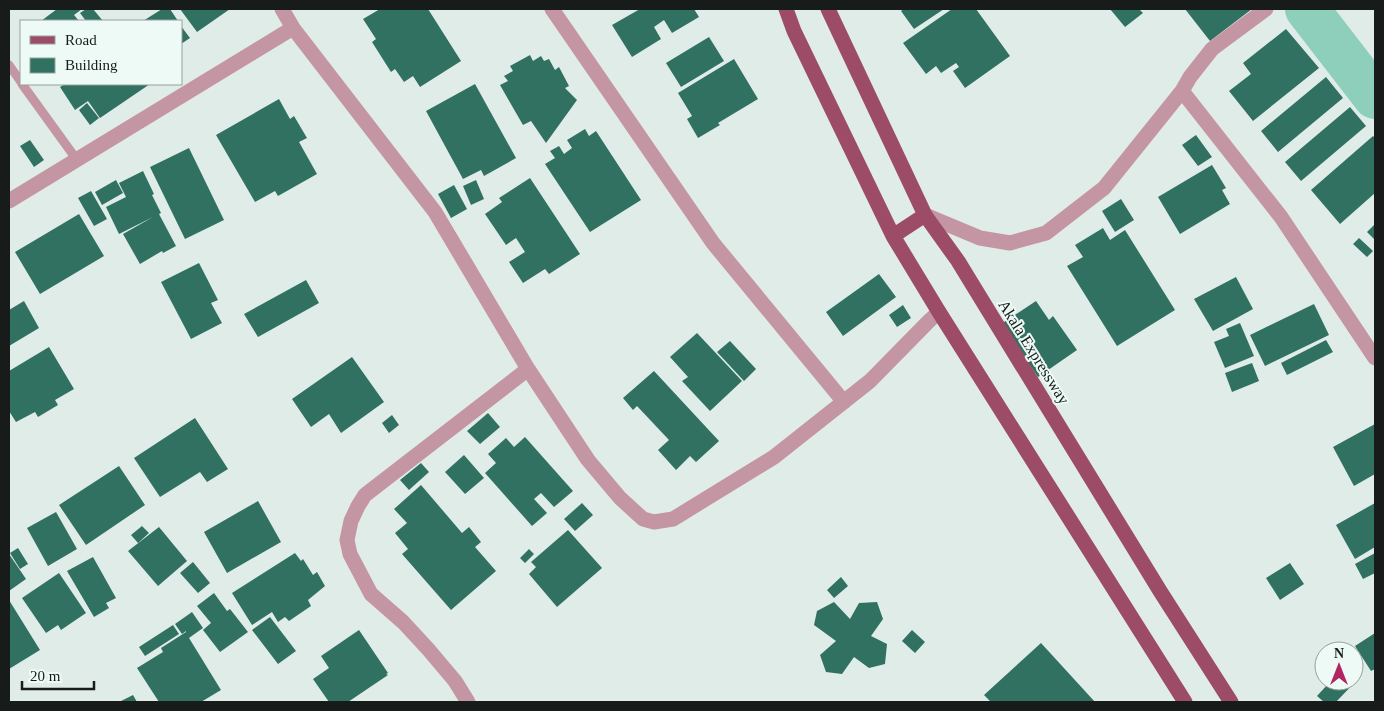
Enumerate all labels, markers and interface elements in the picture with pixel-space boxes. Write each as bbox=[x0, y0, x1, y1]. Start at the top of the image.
legend bbox=[20, 20, 182, 85]
text: Road bbox=[65, 32, 97, 48]
text: Building bbox=[65, 57, 118, 73]
street label: Akala Expressway bbox=[994, 297, 1073, 408]
north arrow bbox=[1314, 641, 1364, 691]
text: N bbox=[1334, 646, 1344, 661]
scale bar bbox=[22, 658, 95, 690]
text: 20 m bbox=[30, 668, 61, 684]

